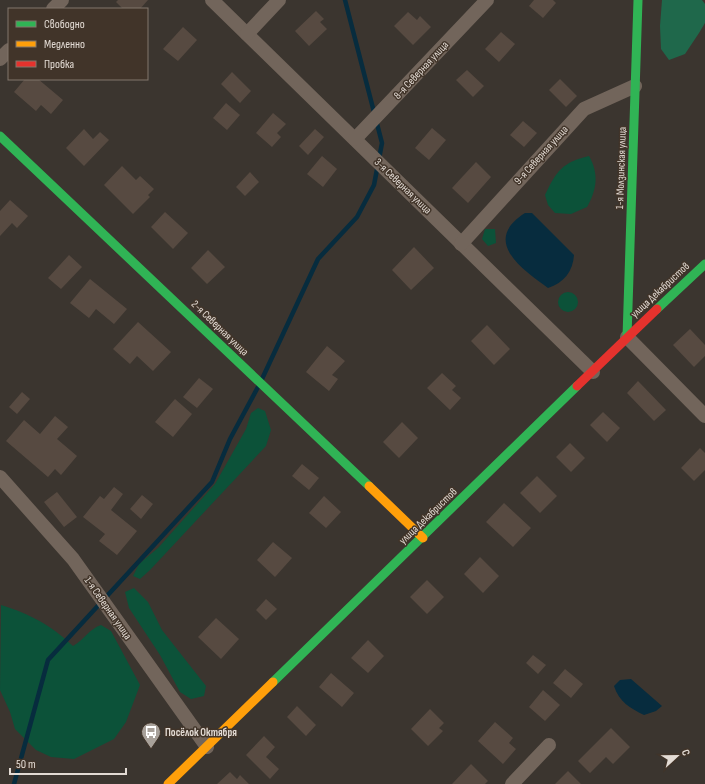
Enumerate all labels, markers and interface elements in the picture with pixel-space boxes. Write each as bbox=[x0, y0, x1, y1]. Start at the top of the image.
legend bbox=[8, 8, 148, 80]
text: Свободно bbox=[44, 17, 85, 32]
text: Медленно bbox=[44, 37, 85, 52]
street label: 8-я Северная улица bbox=[391, 38, 451, 102]
text: Пробка bbox=[44, 57, 75, 72]
street label: 9-я Северная улица bbox=[511, 123, 571, 187]
street label: 1-я Молзинская улица bbox=[613, 127, 629, 209]
street label: 3-я Северная улица bbox=[372, 156, 434, 216]
street label: улица Декабристов bbox=[628, 259, 692, 321]
street label: 2-я Северная улица bbox=[189, 298, 251, 358]
street label: улица Декабристов bbox=[396, 485, 460, 547]
street label: 1-я Северная улица bbox=[82, 574, 134, 642]
bus stop icon: Посёлок Октября bbox=[140, 721, 162, 749]
place label: Посёлок Октября bbox=[165, 726, 237, 739]
north arrow bbox=[657, 736, 697, 776]
text: С bbox=[679, 747, 693, 758]
scale bar bbox=[10, 750, 126, 776]
text: 50 m bbox=[16, 757, 36, 772]

